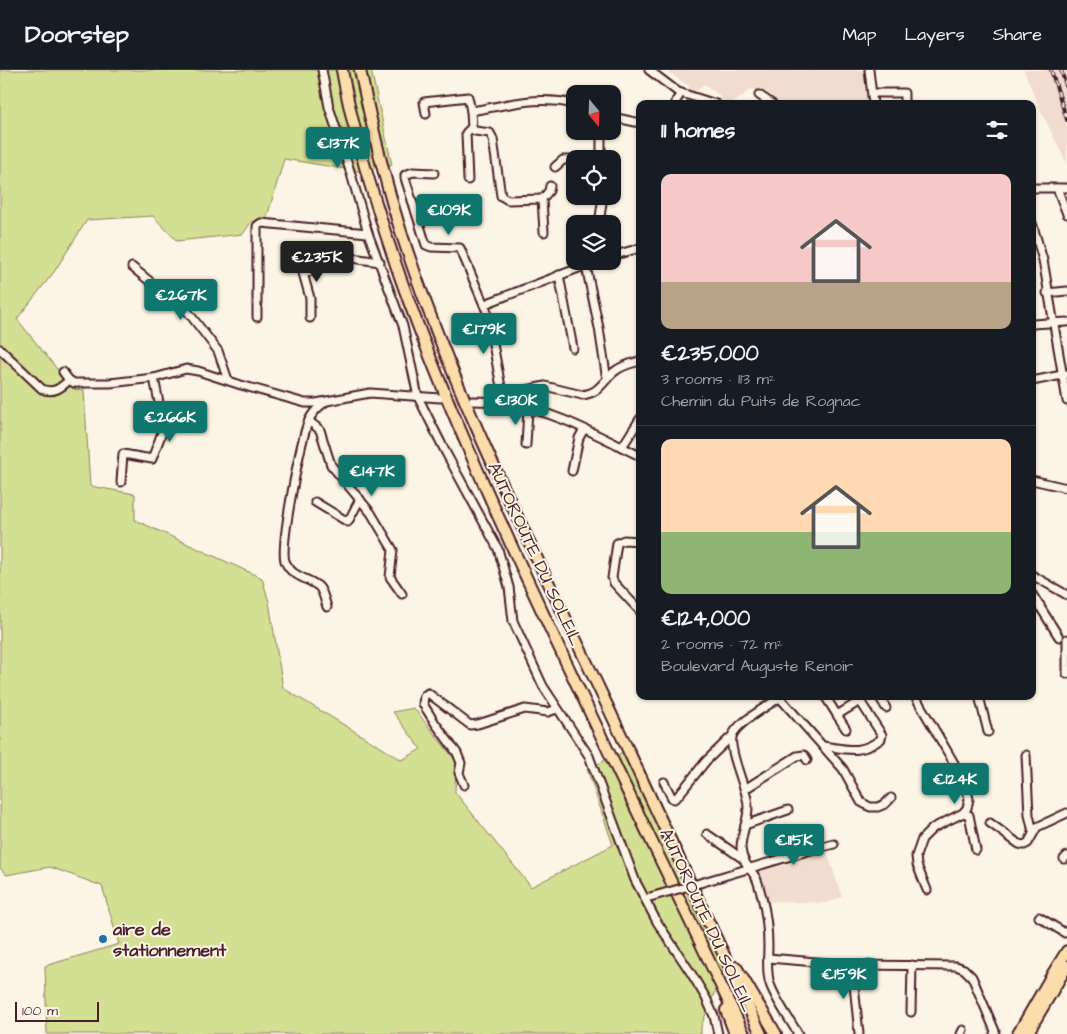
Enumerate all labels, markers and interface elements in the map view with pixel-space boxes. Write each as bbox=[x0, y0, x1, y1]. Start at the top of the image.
text: Doorstep bbox=[25, 18, 129, 52]
text: Map bbox=[842, 22, 876, 47]
text: Layers bbox=[904, 22, 965, 47]
text: Share bbox=[993, 22, 1042, 47]
north arrow bbox=[566, 85, 621, 140]
map controls bbox=[566, 85, 621, 270]
text: 11 homes bbox=[661, 116, 735, 145]
icon: filters bbox=[983, 116, 1011, 144]
pin: €137K bbox=[303, 126, 373, 169]
text: €137K bbox=[317, 132, 359, 154]
button: locate bbox=[566, 150, 621, 205]
pin: €109K bbox=[414, 194, 484, 236]
text: €109K bbox=[427, 199, 471, 221]
icon: home bbox=[791, 206, 881, 296]
button: layers bbox=[566, 215, 621, 270]
pin: €235K bbox=[282, 240, 352, 283]
text: €235K bbox=[291, 246, 343, 268]
pin: €267K bbox=[146, 278, 216, 321]
text: €267K bbox=[155, 284, 207, 306]
pin: €179K bbox=[449, 312, 519, 355]
text: €179K bbox=[462, 318, 506, 340]
text: €235,000 bbox=[661, 339, 759, 368]
text: 3 rooms · 113 m² bbox=[661, 368, 775, 390]
pin: €130K bbox=[481, 384, 551, 426]
text: €130K bbox=[495, 389, 537, 411]
text: Chemin du Puits de Rognac bbox=[661, 390, 861, 412]
pin: €266K bbox=[135, 400, 205, 443]
text: €266K bbox=[144, 406, 196, 428]
pin: €147K bbox=[337, 454, 407, 497]
street label: AUTOROUTE DU SOLEIL bbox=[481, 458, 589, 650]
text: €147K bbox=[349, 460, 395, 482]
icon: home bbox=[791, 472, 881, 562]
text: €124,000 bbox=[661, 604, 750, 633]
text: 2 rooms · 72 m² bbox=[661, 633, 783, 655]
text: Boulevard Auguste Renoir bbox=[661, 655, 853, 677]
pin: €124K bbox=[920, 762, 990, 805]
text: €124K bbox=[933, 768, 977, 790]
street label: AUTOROUTE DU SOLEIL bbox=[653, 824, 761, 1016]
pin: €115K bbox=[759, 824, 829, 866]
text: €115K bbox=[775, 829, 813, 851]
place label: aire de stationnement bbox=[112, 917, 227, 963]
marker: aire de stationnement bbox=[97, 933, 109, 945]
pin: €159K bbox=[809, 958, 879, 1000]
text: €159K bbox=[822, 963, 866, 985]
scale bar bbox=[15, 999, 99, 1022]
text: 100 m bbox=[22, 1001, 58, 1021]

